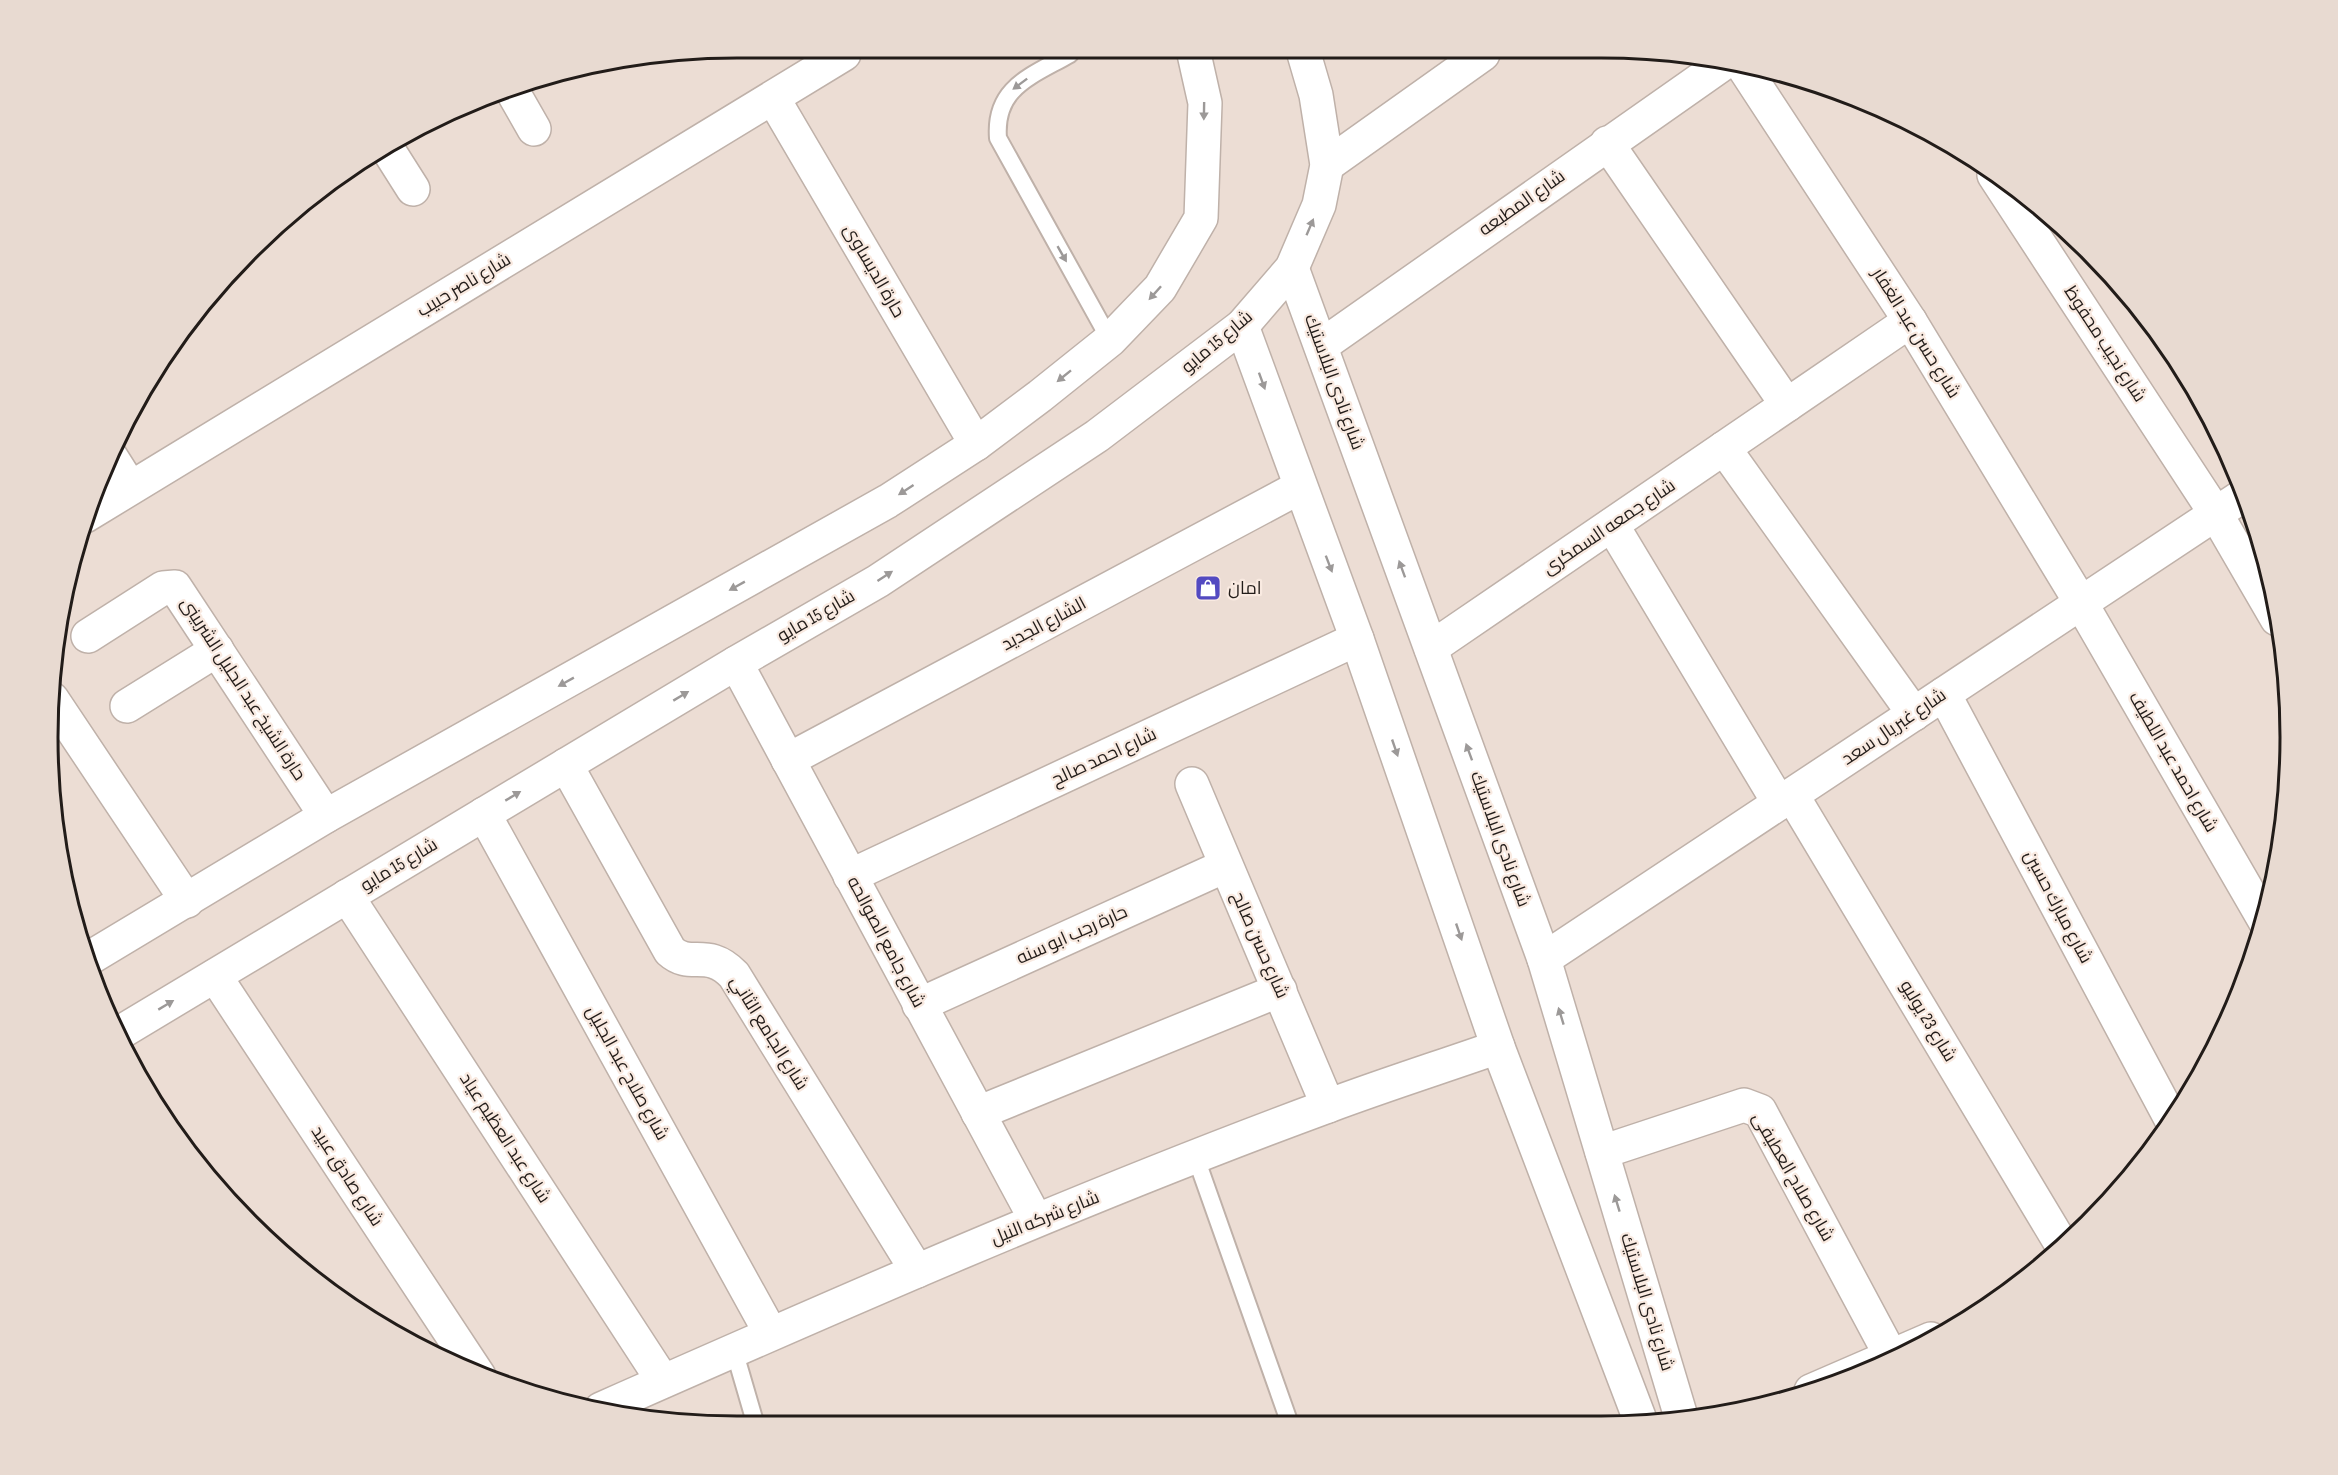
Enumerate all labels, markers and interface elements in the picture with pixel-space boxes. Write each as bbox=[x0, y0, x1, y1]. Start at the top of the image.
one-way arrow bbox=[1012, 78, 1028, 90]
one-way arrow bbox=[1199, 102, 1209, 121]
street label: شارع المطبعه bbox=[1475, 166, 1570, 241]
one-way arrow bbox=[1305, 219, 1314, 236]
street label: حارة الديساوى bbox=[839, 221, 909, 321]
one-way arrow bbox=[1056, 246, 1067, 262]
street label: شارع ناصر حبيب bbox=[413, 249, 515, 322]
street label: شارع حسن عبد الغفار bbox=[1866, 263, 1965, 403]
street label: شارع نجيب محفوظ bbox=[2059, 282, 2150, 407]
one-way arrow bbox=[1149, 285, 1162, 300]
street label: شارع 15 مايو bbox=[1177, 306, 1257, 379]
street label: شارع نادى البلاستيك bbox=[1299, 311, 1368, 453]
one-way arrow bbox=[1056, 370, 1072, 383]
one-way arrow bbox=[1257, 373, 1267, 391]
street label: شارع جمعه السمكرى bbox=[1539, 475, 1680, 580]
one-way arrow bbox=[898, 484, 914, 495]
one-way arrow bbox=[1324, 556, 1334, 574]
one-way arrow bbox=[1397, 560, 1407, 578]
one-way arrow bbox=[877, 571, 893, 582]
shop icon: امان bbox=[1193, 573, 1223, 603]
place label: امان bbox=[1228, 578, 1262, 599]
one-way arrow bbox=[728, 581, 745, 591]
street label: شارع 15 مايو bbox=[773, 585, 859, 648]
street label: الشارع الجديد bbox=[998, 593, 1090, 656]
street label: حارة الشيخ عبد الجليل الشربينى bbox=[175, 594, 310, 785]
one-way arrow bbox=[558, 677, 575, 687]
street label: شارع غبريال سعد bbox=[1838, 684, 1951, 770]
street label: شارع احمد عبد اللطيف bbox=[2123, 688, 2222, 836]
one-way arrow bbox=[673, 690, 689, 701]
street label: شارع احمد صالح bbox=[1048, 723, 1160, 791]
one-way arrow bbox=[1391, 739, 1401, 757]
one-way arrow bbox=[1463, 743, 1473, 761]
street label: شارع نادى البلاستيك bbox=[1465, 768, 1534, 910]
one-way arrow bbox=[505, 791, 522, 801]
street label: شارع 15 مايو bbox=[357, 834, 442, 897]
street label: شارع مبارك حسين bbox=[2019, 847, 2097, 968]
street label: شارع جامع الصوالحه bbox=[842, 873, 929, 1012]
street label: شارع حسن صالح bbox=[1226, 888, 1293, 1002]
street label: حارة رجب ابو سنه bbox=[1013, 901, 1131, 969]
one-way arrow bbox=[1455, 923, 1465, 941]
street label: شارع الجامع الثاني bbox=[723, 972, 813, 1096]
street label: شارع 23 يوليو bbox=[1895, 976, 1961, 1066]
one-way arrow bbox=[158, 999, 174, 1010]
street label: شارع صلاح عبد الجليل bbox=[580, 1002, 673, 1144]
one-way arrow bbox=[1556, 1007, 1565, 1025]
street label: شارع عبد العظيم عياد bbox=[454, 1069, 555, 1208]
street label: شارع صلاح العطيفى bbox=[1747, 1109, 1838, 1246]
street label: شارع صادق عبيد bbox=[306, 1122, 387, 1231]
street label: شارع شركه النيل bbox=[988, 1187, 1103, 1250]
one-way arrow bbox=[1612, 1194, 1621, 1212]
street label: شارع نادى البلاستيك bbox=[1615, 1231, 1678, 1374]

